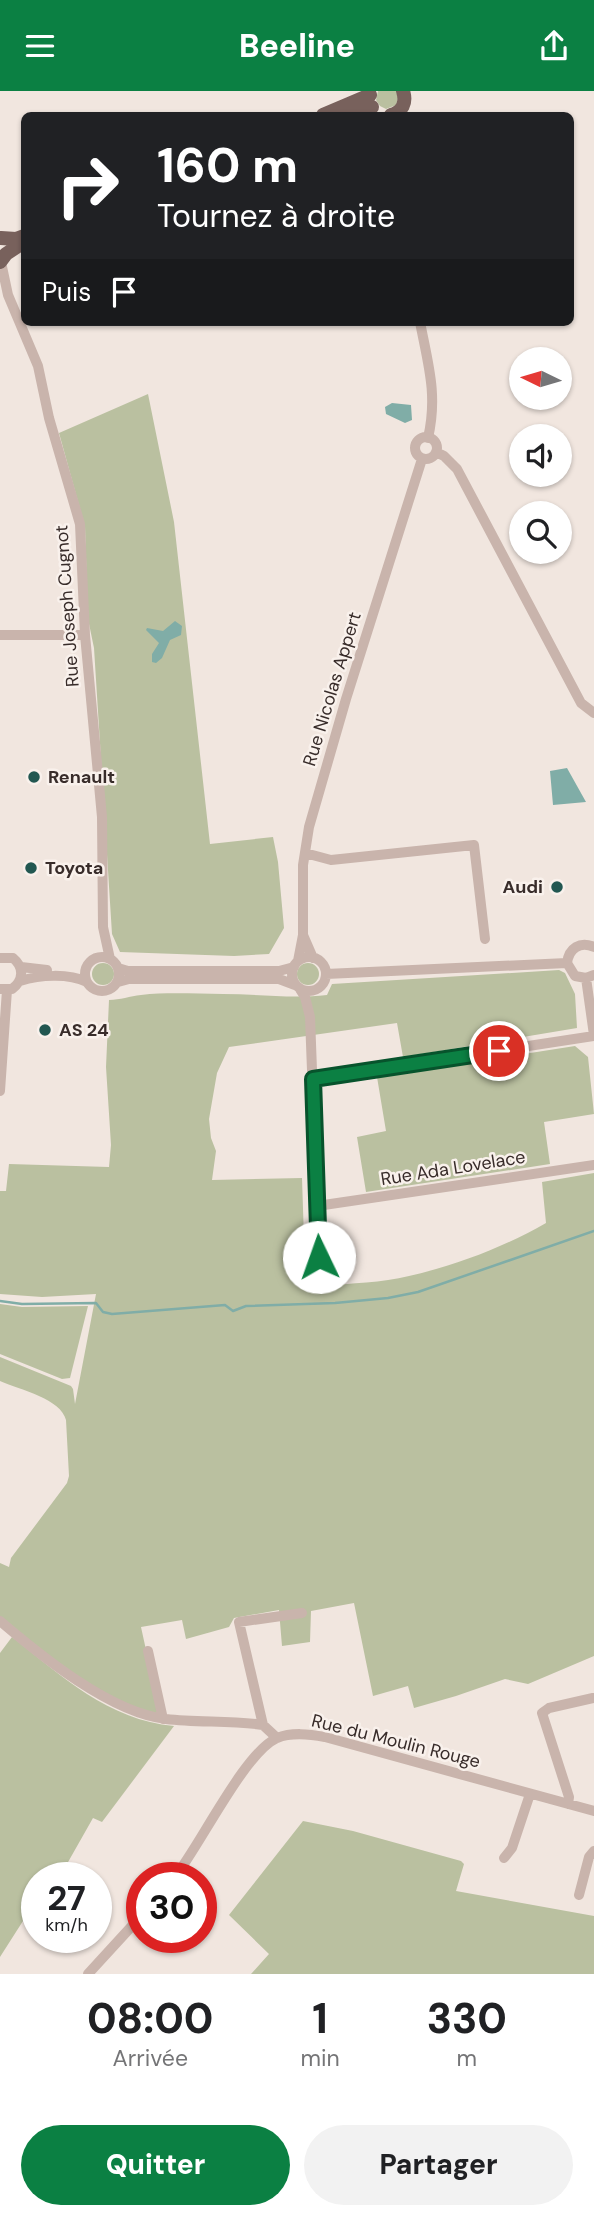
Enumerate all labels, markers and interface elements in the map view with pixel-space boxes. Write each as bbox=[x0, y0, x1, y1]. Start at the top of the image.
text: Beeline bbox=[239, 25, 355, 67]
icon: menu bbox=[21, 27, 59, 65]
icon: share bbox=[535, 27, 573, 65]
text: 160 m bbox=[157, 133, 298, 197]
icon: right bbox=[42, 140, 133, 231]
text: Tournez à droite bbox=[157, 195, 395, 237]
icon: arrive bbox=[105, 273, 143, 311]
text: Puis bbox=[42, 275, 91, 309]
north arrow bbox=[509, 347, 572, 409]
map controls bbox=[509, 347, 572, 564]
button: sound bbox=[509, 424, 572, 487]
button: search bbox=[509, 501, 572, 564]
street label: Rue Joseph Cugnot bbox=[49, 524, 85, 688]
street label: Rue Nicolas Appert bbox=[297, 609, 367, 769]
place label: Renault bbox=[48, 765, 115, 789]
marker: Renault bbox=[26, 769, 42, 785]
place label: Toyota bbox=[45, 856, 103, 880]
marker: Toyota bbox=[23, 860, 39, 876]
place label: Audi bbox=[503, 875, 543, 899]
marker: Audi bbox=[549, 879, 565, 895]
place label: AS 24 bbox=[59, 1018, 109, 1042]
pin bbox=[469, 1021, 529, 1081]
marker: AS 24 bbox=[37, 1022, 53, 1038]
icon: arrive bbox=[480, 1032, 518, 1070]
street label: Rue Ada Lovelace bbox=[379, 1145, 527, 1191]
position arrow bbox=[282, 1220, 356, 1294]
street label: Rue du Moulin Rouge bbox=[309, 1708, 483, 1774]
speed limit sign: 30 bbox=[126, 1862, 217, 1953]
text: 27 bbox=[47, 1875, 86, 1921]
text: km/h bbox=[45, 1913, 88, 1937]
text: 08:00 bbox=[87, 1991, 214, 2046]
text: 1 bbox=[312, 1991, 328, 2046]
text: 330 bbox=[427, 1991, 507, 2046]
text: Arrivée bbox=[112, 2043, 188, 2073]
text: min bbox=[300, 2043, 340, 2073]
text: m bbox=[457, 2043, 477, 2073]
button: Quitter bbox=[21, 2125, 290, 2205]
button: Partager bbox=[304, 2125, 573, 2205]

